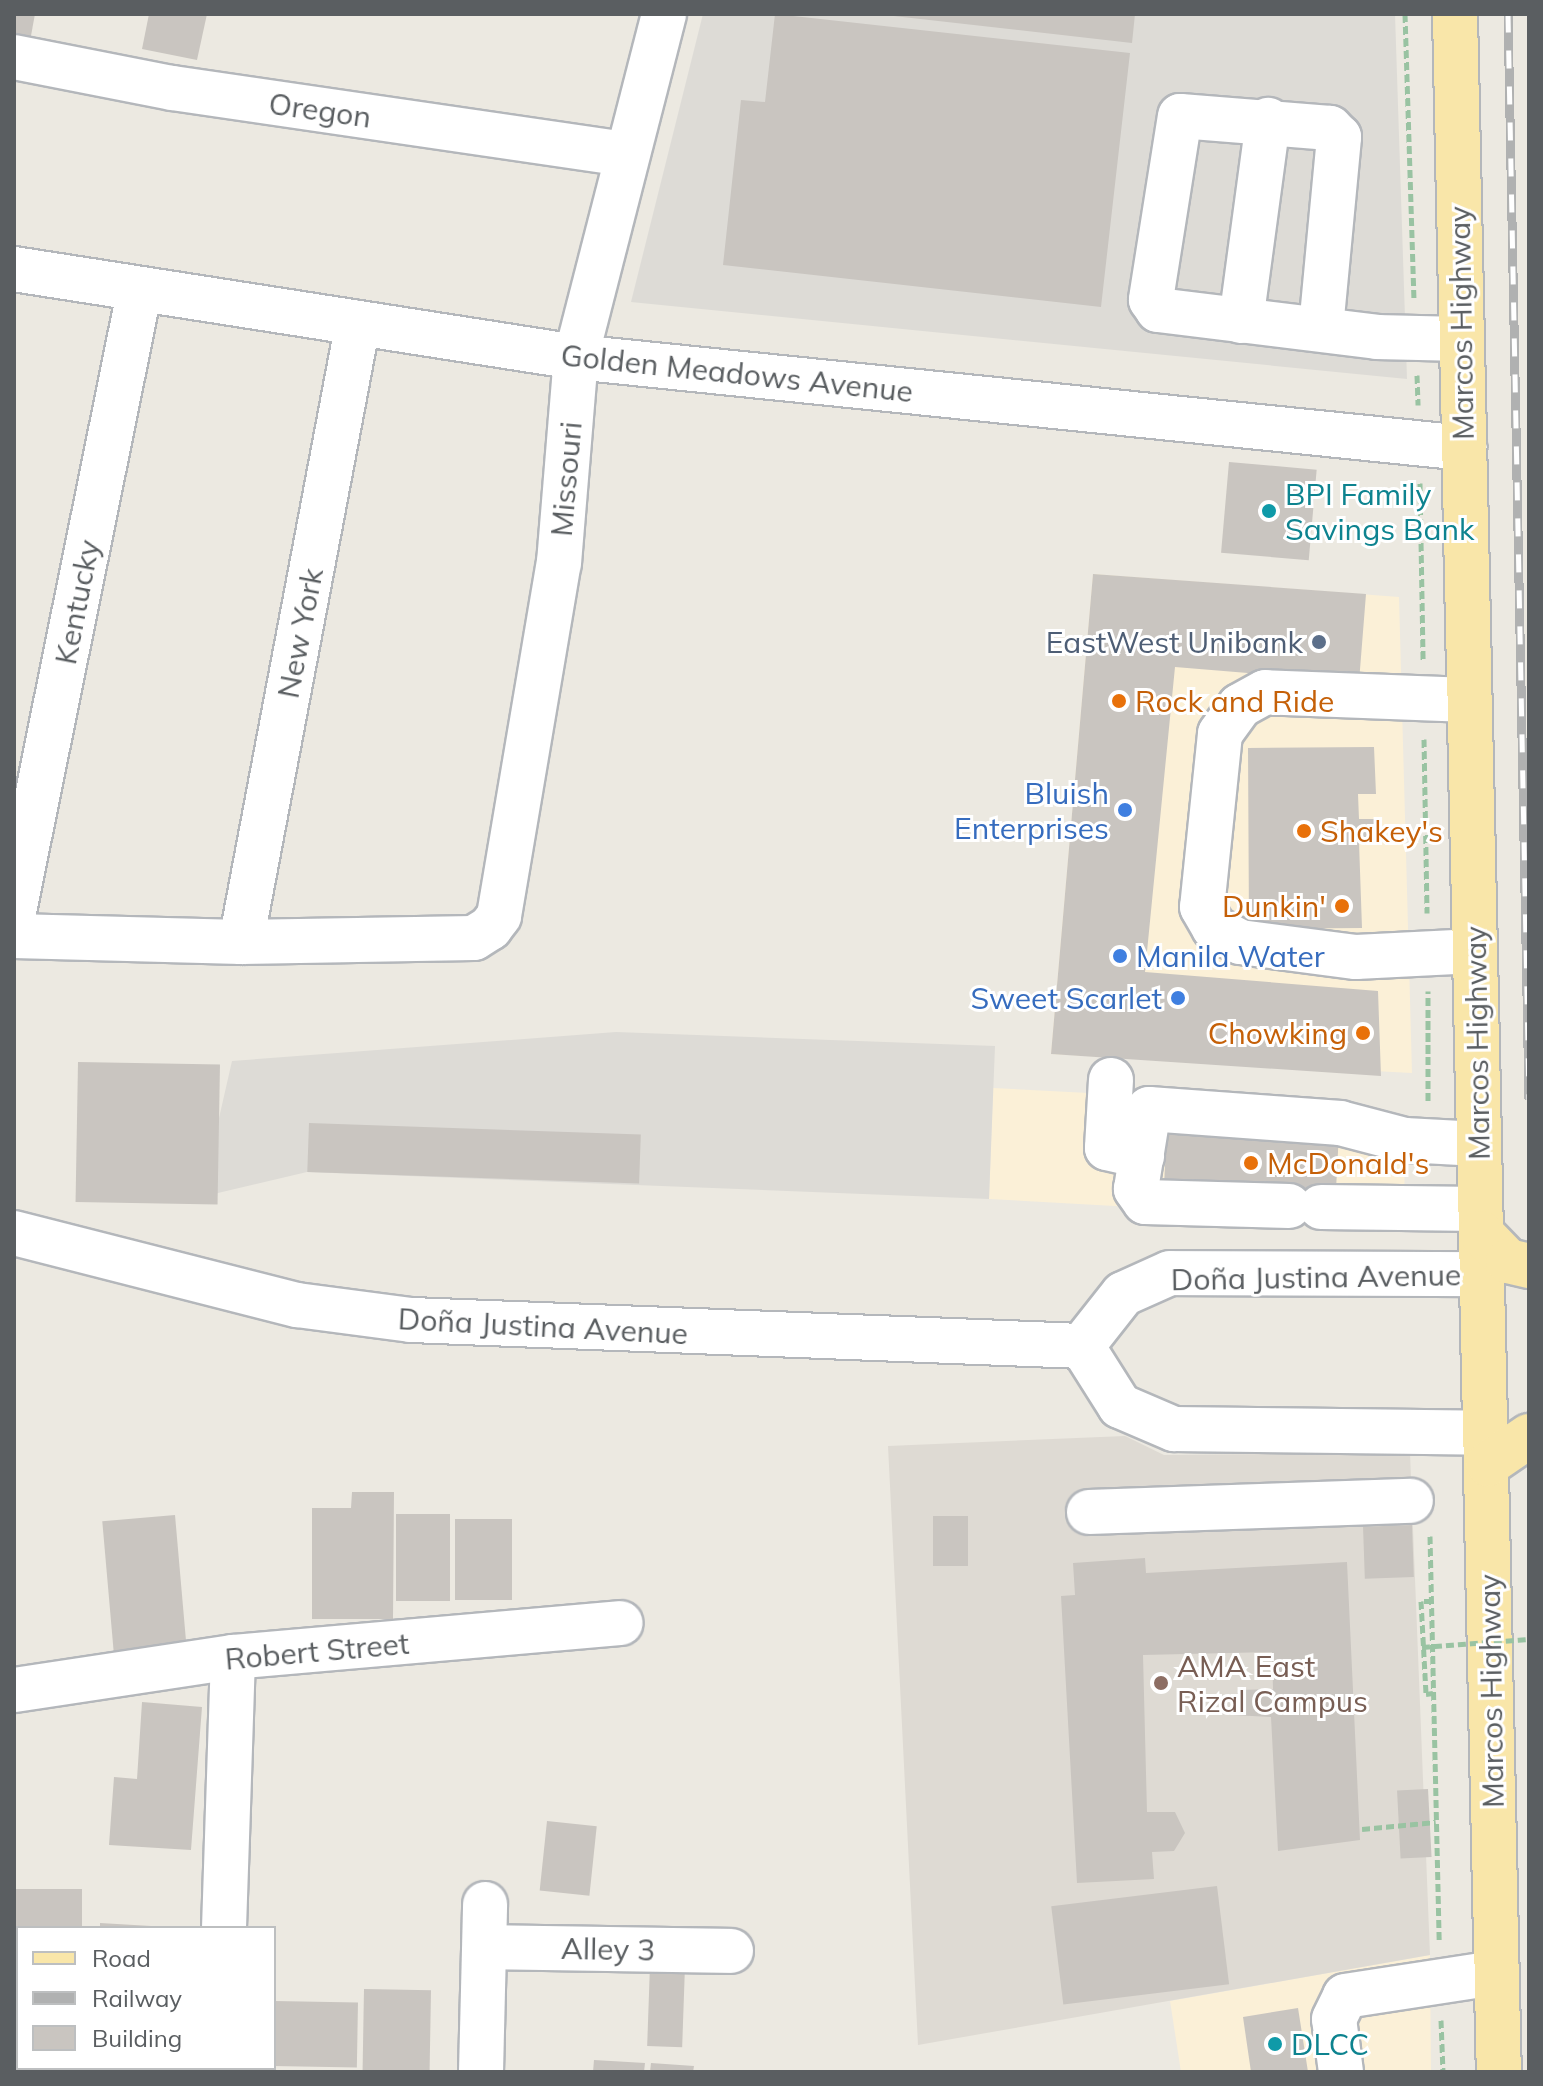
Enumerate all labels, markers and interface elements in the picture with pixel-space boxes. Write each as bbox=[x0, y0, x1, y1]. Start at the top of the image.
street label: Oregon bbox=[267, 85, 373, 135]
street label: Marcos Highway bbox=[1441, 206, 1481, 440]
street label: Golden Meadows Avenue bbox=[559, 337, 915, 409]
street label: Missouri bbox=[543, 420, 589, 538]
place label: BPI Family Savings Bank bbox=[1285, 476, 1474, 546]
marker: BPI Family Savings Bank bbox=[1260, 502, 1278, 520]
street label: Kentucky bbox=[47, 537, 107, 667]
street label: New York bbox=[270, 565, 330, 701]
place label: EastWest Unibank bbox=[1046, 624, 1303, 660]
marker: EastWest Unibank bbox=[1310, 633, 1328, 651]
place label: Rock and Ride bbox=[1135, 683, 1334, 719]
marker: Rock and Ride bbox=[1110, 692, 1128, 710]
place label: Bluish Enterprises bbox=[954, 775, 1109, 846]
marker: Bluish Enterprises bbox=[1116, 801, 1134, 819]
place label: Shakey's bbox=[1320, 813, 1443, 849]
marker: Shakey's bbox=[1295, 822, 1313, 840]
place label: Dunkin' bbox=[1222, 888, 1326, 924]
marker: Dunkin' bbox=[1333, 897, 1351, 915]
street label: Marcos Highway bbox=[1457, 926, 1497, 1160]
place label: Manila Water bbox=[1136, 938, 1325, 974]
marker: Manila Water bbox=[1111, 947, 1129, 965]
place label: Sweet Scarlet bbox=[970, 980, 1162, 1016]
marker: Sweet Scarlet bbox=[1169, 989, 1187, 1007]
place label: Chowking bbox=[1208, 1015, 1347, 1051]
marker: Chowking bbox=[1354, 1024, 1372, 1042]
place label: McDonald's bbox=[1267, 1145, 1429, 1181]
marker: McDonald's bbox=[1242, 1154, 1260, 1172]
street label: Doña Justina Avenue bbox=[1171, 1256, 1461, 1298]
street label: Doña Justina Avenue bbox=[397, 1300, 689, 1352]
street label: Marcos Highway bbox=[1471, 1574, 1511, 1808]
street label: Robert Street bbox=[223, 1625, 411, 1677]
place label: AMA East Rizal Campus bbox=[1177, 1648, 1368, 1718]
marker: AMA East Rizal Campus bbox=[1152, 1674, 1170, 1692]
legend bbox=[16, 1926, 276, 2070]
street label: Alley 3 bbox=[561, 1930, 655, 1968]
text: Road bbox=[92, 1943, 151, 1973]
text: Railway bbox=[92, 1983, 182, 2013]
text: Building bbox=[92, 2023, 182, 2053]
place label: DLCC bbox=[1291, 2026, 1369, 2062]
marker: DLCC bbox=[1266, 2035, 1284, 2053]

